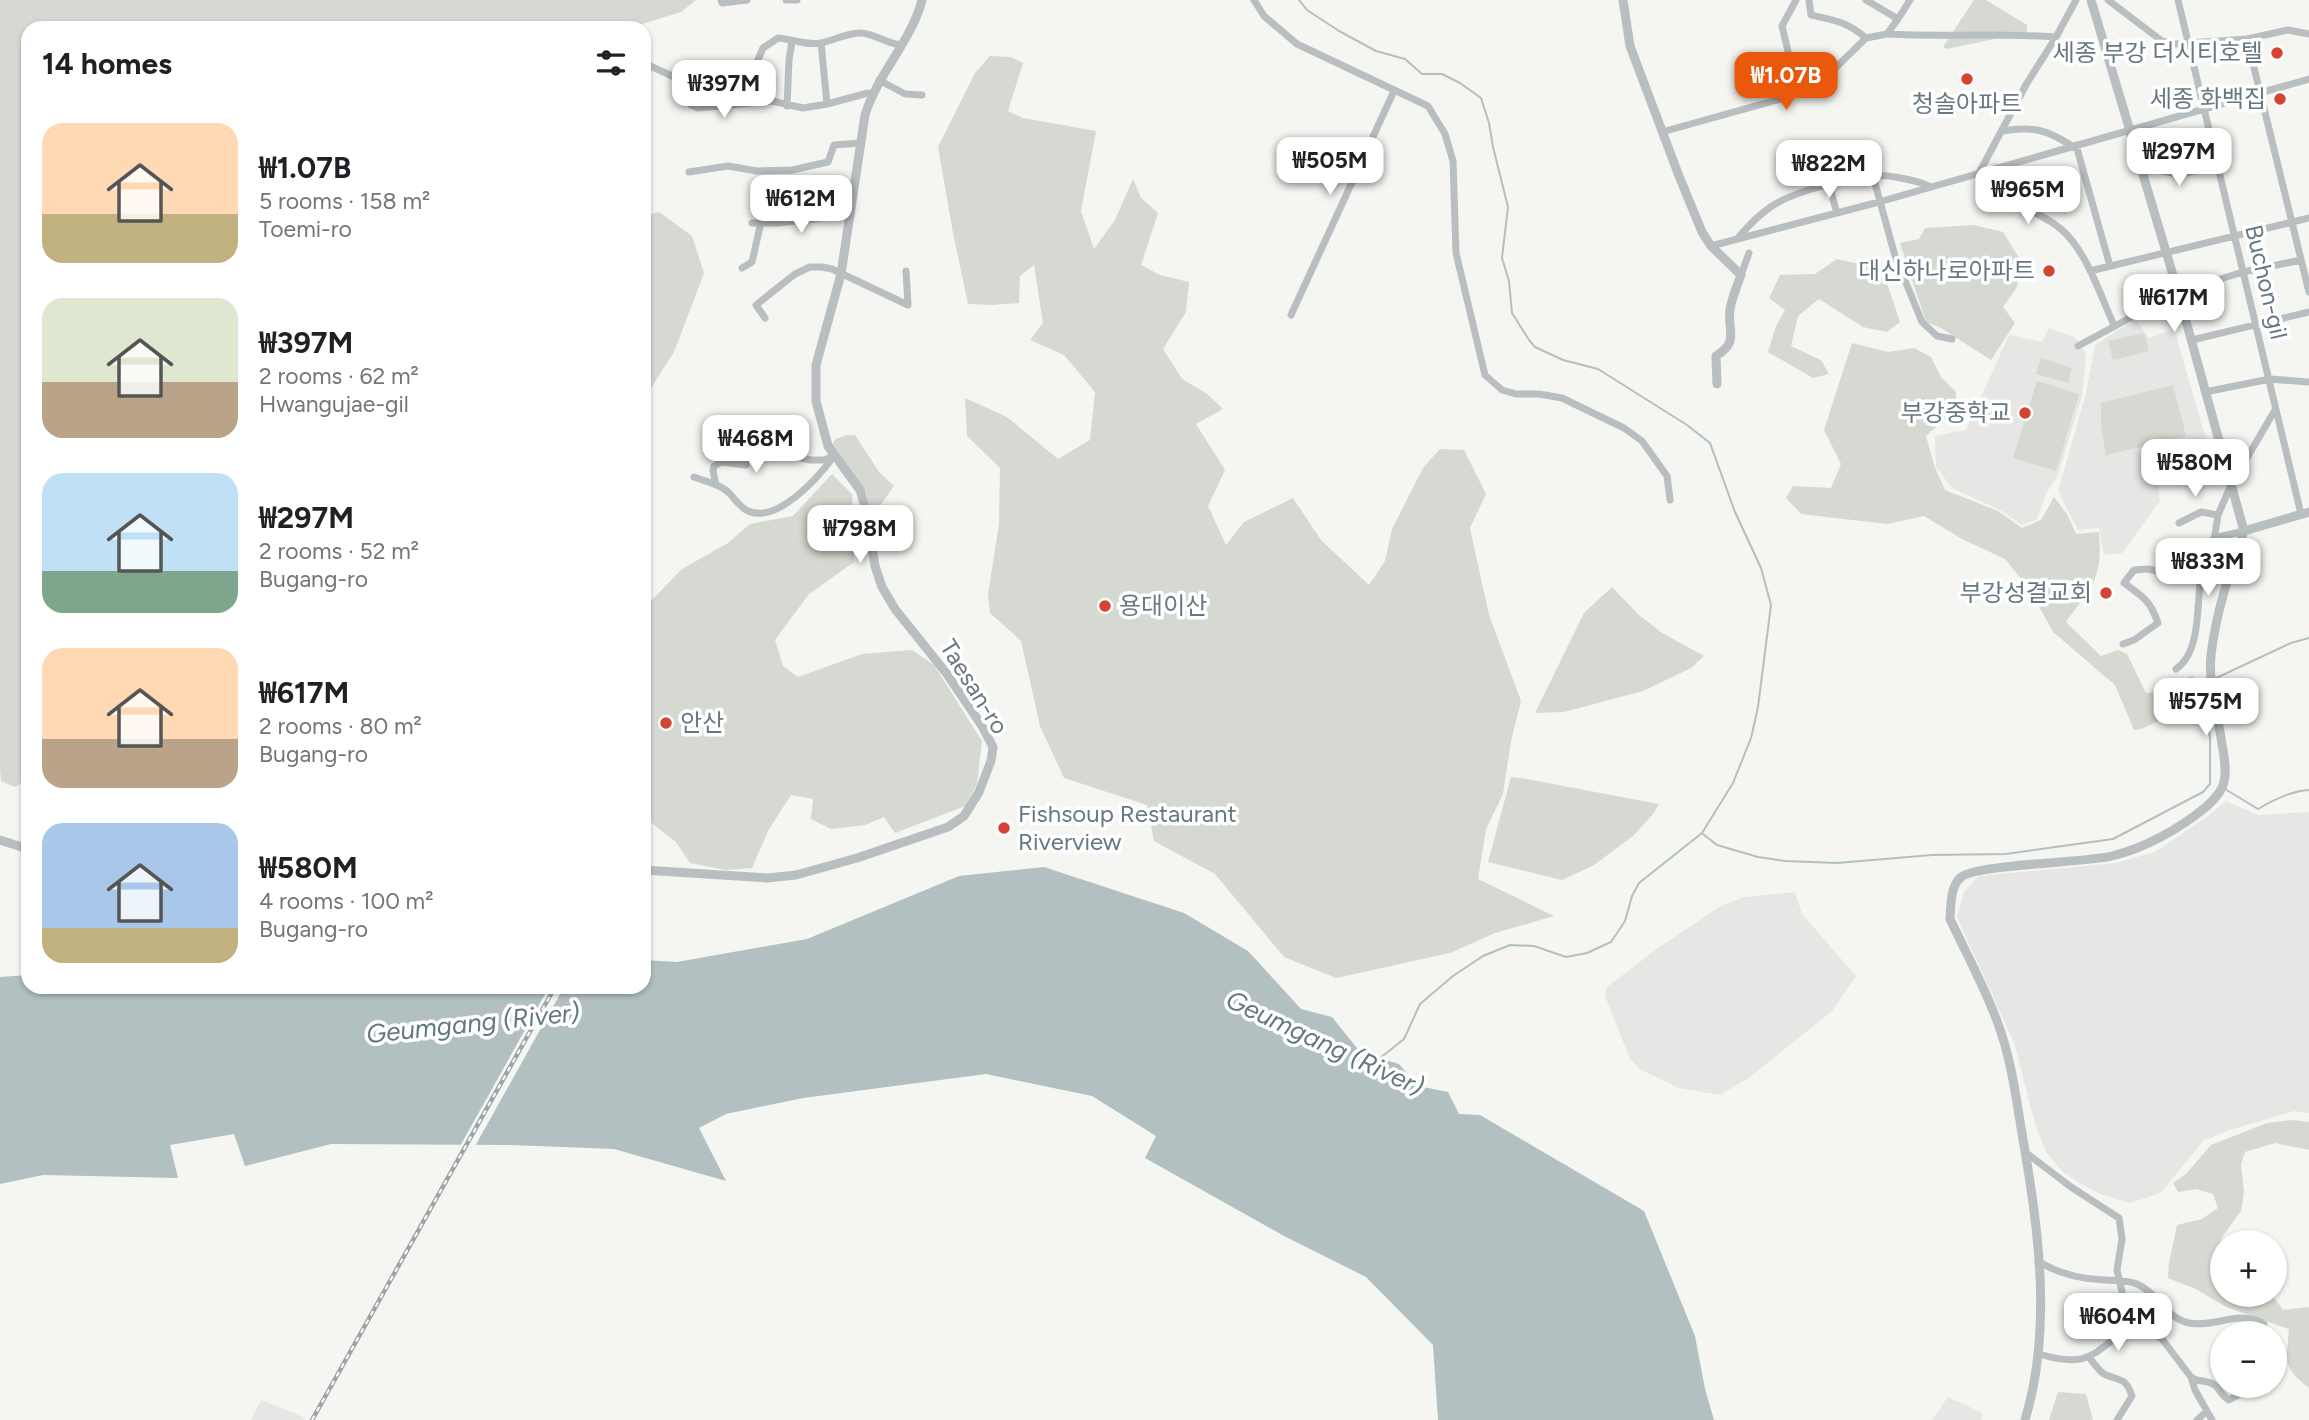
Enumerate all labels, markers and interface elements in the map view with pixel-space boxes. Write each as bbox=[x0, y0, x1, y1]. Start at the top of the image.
place label: 세종 부강 더시티호텔 bbox=[2052, 38, 2263, 67]
icon: filters bbox=[592, 44, 630, 82]
text: 14 homes bbox=[42, 45, 172, 82]
marker: 세종 부강 더시티호텔 bbox=[2269, 45, 2285, 61]
pin: ₩1.07B bbox=[1729, 52, 1843, 112]
pin: ₩397M bbox=[675, 60, 773, 120]
text: ₩1.07B bbox=[1751, 61, 1821, 89]
text: ₩397M bbox=[688, 69, 760, 97]
marker: 청솔아파트 bbox=[1959, 71, 1975, 87]
place label: 세종 화백집 bbox=[2150, 84, 2266, 113]
place label: 청솔아파트 bbox=[1912, 89, 2022, 118]
marker: 세종 화백집 bbox=[2272, 91, 2288, 107]
pin: ₩297M bbox=[2130, 128, 2228, 188]
text: ₩297M bbox=[2143, 137, 2215, 165]
pin: ₩505M bbox=[1281, 138, 1379, 197]
pin: ₩822M bbox=[1780, 140, 1878, 200]
text: ₩505M bbox=[1293, 146, 1367, 174]
text: ₩1.07B bbox=[259, 149, 351, 186]
text: ₩822M bbox=[1792, 149, 1866, 177]
icon: home bbox=[98, 151, 182, 235]
pin: ₩965M bbox=[1979, 166, 2077, 226]
text: ₩965M bbox=[1991, 175, 2065, 203]
pin: ₩612M bbox=[752, 176, 850, 235]
text: ₩612M bbox=[766, 184, 836, 212]
text: 5 rooms · 158 m² bbox=[259, 187, 430, 215]
text: Toemi-ro bbox=[259, 215, 352, 243]
street label: Buchon-gil bbox=[2239, 222, 2294, 342]
place label: 대신하나로아파트 bbox=[1858, 256, 2035, 285]
marker: 대신하나로아파트 bbox=[2041, 263, 2057, 279]
pin: ₩617M bbox=[2125, 274, 2223, 334]
text: ₩617M bbox=[2139, 283, 2209, 311]
text: ₩397M bbox=[259, 324, 353, 361]
icon: home bbox=[98, 326, 182, 410]
text: 2 rooms · 62 m² bbox=[259, 362, 419, 390]
text: Hwangujae-gil bbox=[259, 390, 409, 418]
place label: 부강중학교 bbox=[1901, 398, 2011, 427]
marker: 부강중학교 bbox=[2017, 405, 2033, 421]
pin: ₩468M bbox=[707, 416, 805, 475]
text: ₩468M bbox=[718, 424, 794, 452]
pin: ₩580M bbox=[2146, 440, 2244, 499]
text: ₩580M bbox=[2157, 448, 2233, 476]
text: ₩297M bbox=[259, 499, 354, 536]
icon: home bbox=[98, 501, 182, 585]
pin: ₩798M bbox=[811, 505, 909, 565]
text: ₩798M bbox=[823, 514, 897, 542]
text: 2 rooms · 52 m² bbox=[259, 537, 419, 565]
pin: ₩833M bbox=[2159, 538, 2257, 598]
text: ₩833M bbox=[2172, 547, 2244, 575]
text: Bugang-ro bbox=[259, 565, 368, 593]
place label: 부강성결교회 bbox=[1960, 578, 2092, 607]
marker: 부강성결교회 bbox=[2098, 585, 2114, 601]
place label: 용대이산 bbox=[1119, 591, 1207, 620]
marker: 용대이산 bbox=[1097, 598, 1113, 614]
street label: Taesan-ro bbox=[934, 634, 1015, 739]
text: ₩617M bbox=[259, 674, 349, 711]
icon: home bbox=[98, 676, 182, 760]
pin: ₩575M bbox=[2157, 678, 2255, 738]
text: ₩575M bbox=[2170, 687, 2242, 715]
place label: 안산 bbox=[680, 708, 724, 737]
text: 2 rooms · 80 m² bbox=[259, 712, 422, 740]
marker: 안산 bbox=[658, 715, 674, 731]
text: Bugang-ro bbox=[259, 740, 368, 768]
place label: Fishsoup Restaurant Riverview bbox=[1018, 799, 1237, 856]
marker: Fishsoup Restaurant Riverview bbox=[996, 820, 1012, 836]
text: ₩580M bbox=[259, 849, 358, 886]
icon: home bbox=[98, 851, 182, 935]
text: 4 rooms · 100 m² bbox=[259, 887, 433, 915]
text: Bugang-ro bbox=[259, 915, 368, 943]
water label: Geumgang (River) bbox=[1221, 983, 1429, 1103]
water label: Geumgang (River) bbox=[365, 996, 581, 1050]
map controls bbox=[2210, 1230, 2287, 1398]
button: + bbox=[2210, 1230, 2287, 1307]
pin: ₩604M bbox=[2069, 1294, 2167, 1353]
text: ₩604M bbox=[2080, 1302, 2156, 1330]
button: − bbox=[2210, 1321, 2287, 1398]

